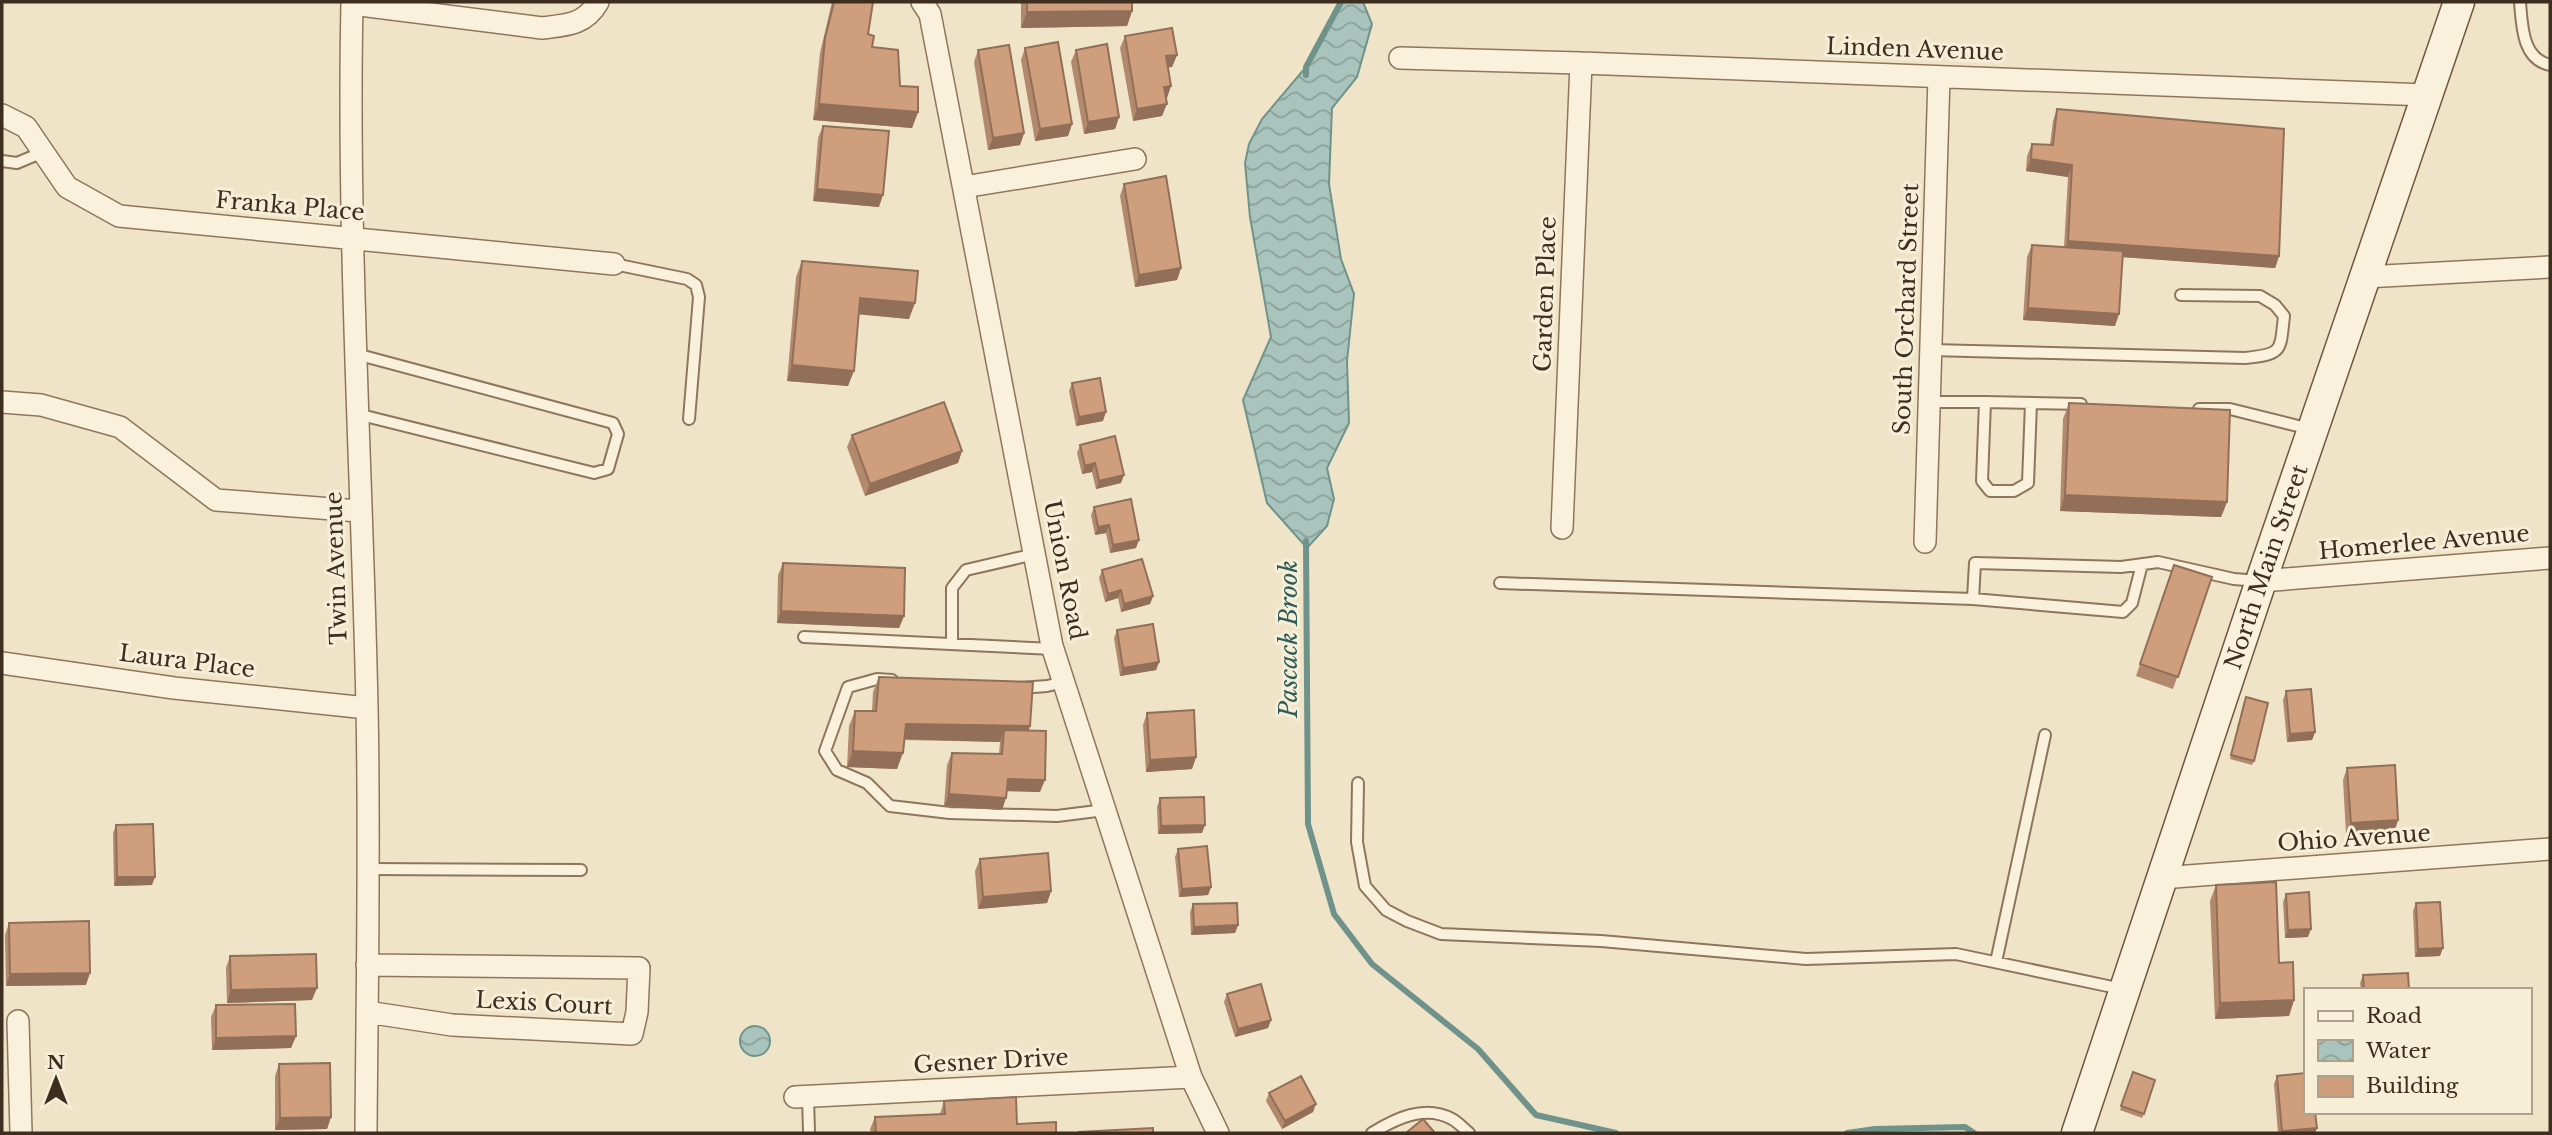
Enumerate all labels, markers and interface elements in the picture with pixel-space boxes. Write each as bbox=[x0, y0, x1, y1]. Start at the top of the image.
street label: Linden Avenue bbox=[1825, 32, 2005, 66]
street label: South Orchard Street bbox=[1888, 182, 1924, 435]
street label: Franka Place bbox=[214, 186, 366, 226]
street label: Garden Place bbox=[1528, 215, 1562, 373]
street label: North Main Street bbox=[2219, 460, 2314, 673]
street label: Twin Avenue bbox=[319, 491, 353, 645]
street label: Union Road bbox=[1038, 498, 1092, 642]
street label: Homerlee Avenue bbox=[2317, 519, 2531, 565]
water label: Pascack Brook bbox=[1274, 560, 1303, 719]
street label: Laura Place bbox=[118, 639, 256, 683]
street label: Ohio Avenue bbox=[2276, 819, 2432, 857]
street label: Lexis Court bbox=[475, 985, 614, 1021]
legend bbox=[2304, 988, 2531, 1114]
text: Road bbox=[2366, 1003, 2422, 1029]
text: Water bbox=[2365, 1038, 2430, 1064]
street label: Gesner Drive bbox=[913, 1043, 1069, 1079]
north arrow bbox=[21, 1044, 91, 1114]
text: N bbox=[47, 1051, 65, 1074]
text: Building bbox=[2366, 1073, 2459, 1099]

